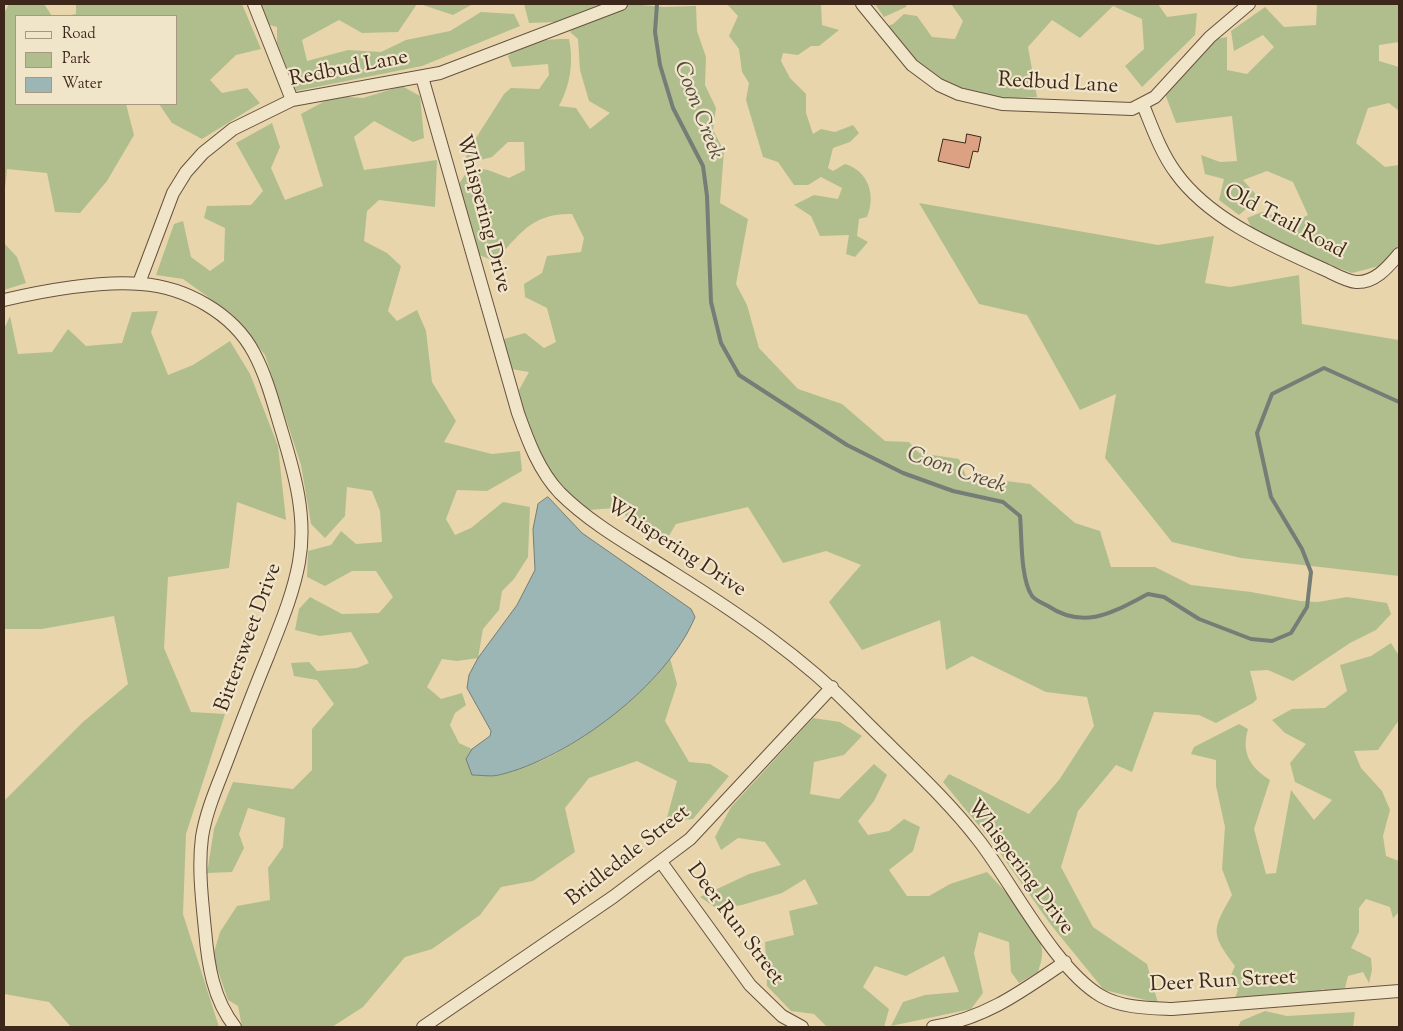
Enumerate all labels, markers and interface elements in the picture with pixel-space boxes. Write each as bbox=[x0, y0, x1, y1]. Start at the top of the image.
legend bbox=[15, 15, 178, 105]
text: Road bbox=[62, 24, 96, 45]
street label: Redbud Lane bbox=[287, 46, 411, 94]
text: Park bbox=[62, 49, 91, 70]
water label: Coon Creek bbox=[666, 58, 728, 164]
street label: Redbud Lane bbox=[997, 69, 1119, 101]
text: Water bbox=[62, 74, 102, 95]
street label: Whispering Drive bbox=[449, 132, 515, 296]
street label: Old Trail Road bbox=[1219, 180, 1349, 266]
water label: Coon Creek bbox=[903, 443, 1009, 501]
street label: Whispering Drive bbox=[600, 494, 750, 604]
street label: Bittersweet Drive bbox=[211, 560, 289, 716]
street label: Whispering Drive bbox=[960, 795, 1078, 941]
street label: Bridledale Street bbox=[562, 801, 696, 913]
street label: Deer Run Street bbox=[680, 859, 788, 991]
street label: Deer Run Street bbox=[1149, 967, 1297, 999]

